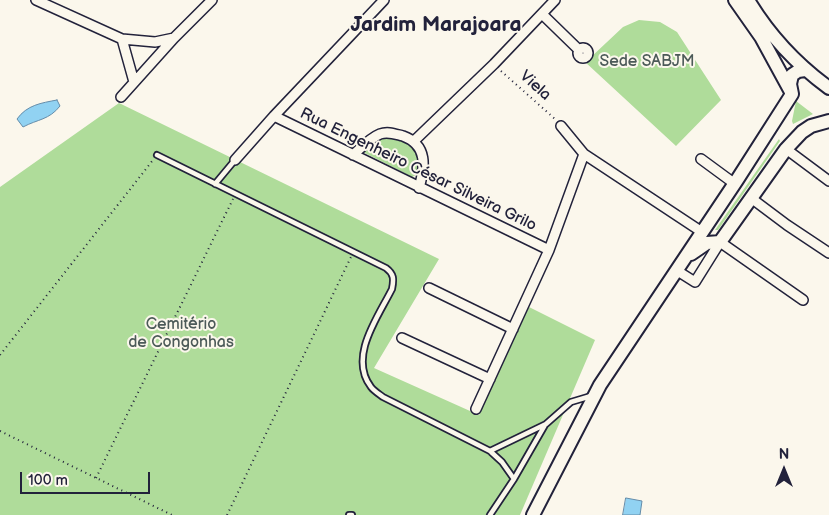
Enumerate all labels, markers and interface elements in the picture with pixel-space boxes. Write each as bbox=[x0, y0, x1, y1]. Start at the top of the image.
district label: Jardim Marajoara bbox=[350, 13, 522, 39]
park label: Sede SABJM bbox=[599, 52, 695, 72]
street label: Viela bbox=[515, 67, 555, 105]
street label: Rua Engenheiro César Silveira Grilo bbox=[297, 104, 539, 236]
park label: Cemitério de Congonhas bbox=[128, 315, 234, 353]
north arrow bbox=[759, 445, 809, 495]
text: N bbox=[779, 446, 789, 463]
scale bar bbox=[22, 462, 152, 494]
text: 100 m bbox=[28, 471, 68, 490]

